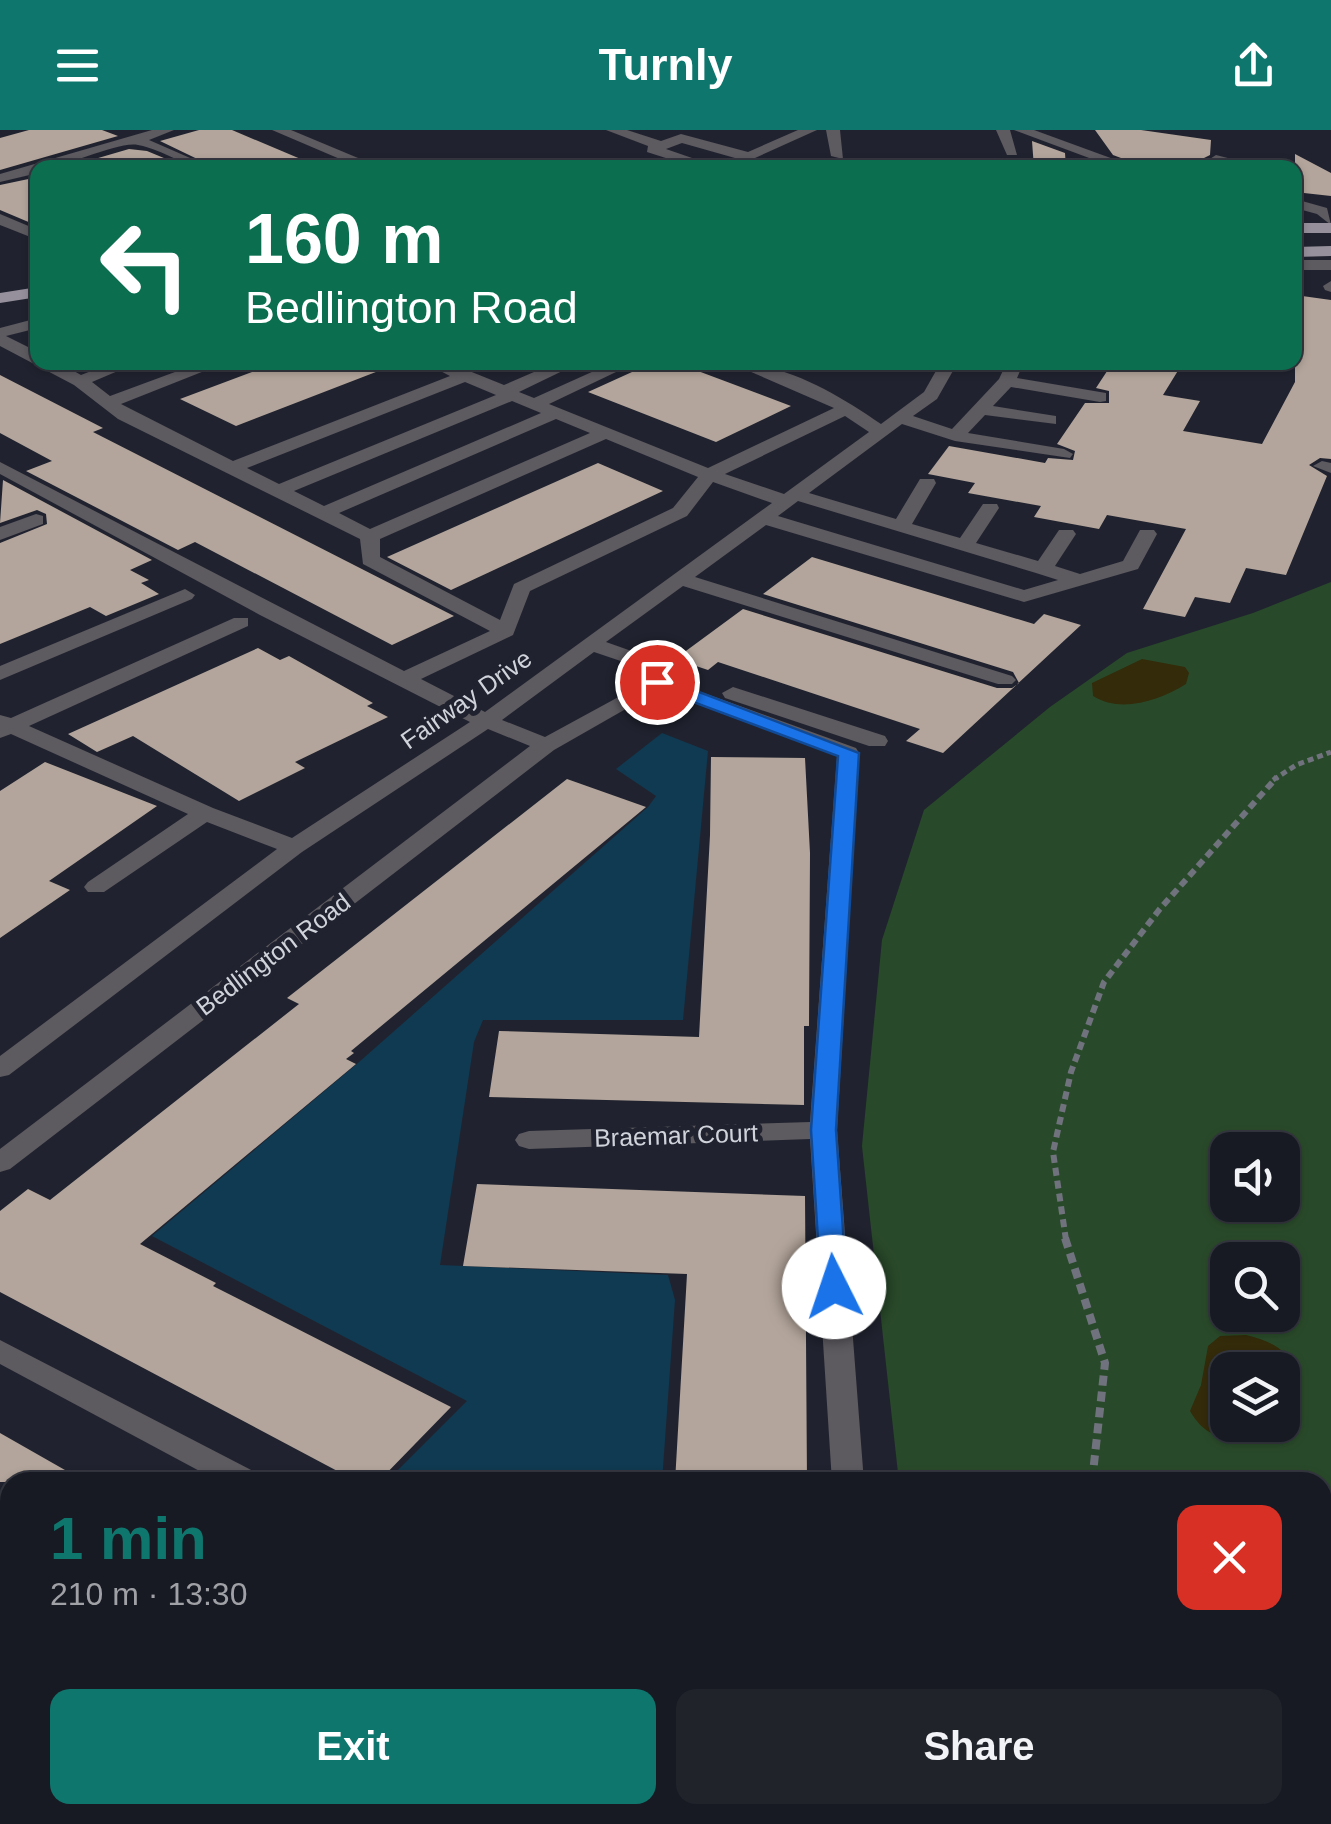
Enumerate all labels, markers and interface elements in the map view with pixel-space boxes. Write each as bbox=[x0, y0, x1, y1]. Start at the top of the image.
icon: menu bbox=[50, 38, 105, 93]
icon: share bbox=[1226, 38, 1281, 93]
text: Turnly bbox=[598, 39, 733, 90]
icon: left bbox=[80, 200, 210, 330]
text: 160 m bbox=[245, 200, 443, 278]
text: Bedlington Road bbox=[245, 282, 578, 333]
pin bbox=[615, 640, 700, 725]
street label: Fairway Drive bbox=[395, 644, 537, 754]
icon: arrive bbox=[630, 655, 685, 710]
street label: Bedlington Road bbox=[191, 887, 355, 1021]
street label: Braemar Court bbox=[594, 1118, 758, 1152]
map controls bbox=[1210, 1132, 1300, 1442]
button: sound bbox=[1210, 1132, 1300, 1222]
position arrow bbox=[782, 1235, 886, 1339]
button: search bbox=[1210, 1242, 1300, 1332]
button: layers bbox=[1210, 1352, 1300, 1442]
text: 1 min bbox=[50, 1505, 207, 1572]
button: close bbox=[1177, 1505, 1282, 1610]
text: 210 m · 13:30 bbox=[50, 1576, 247, 1612]
button: Exit bbox=[50, 1689, 656, 1804]
button: Share bbox=[676, 1689, 1282, 1804]

